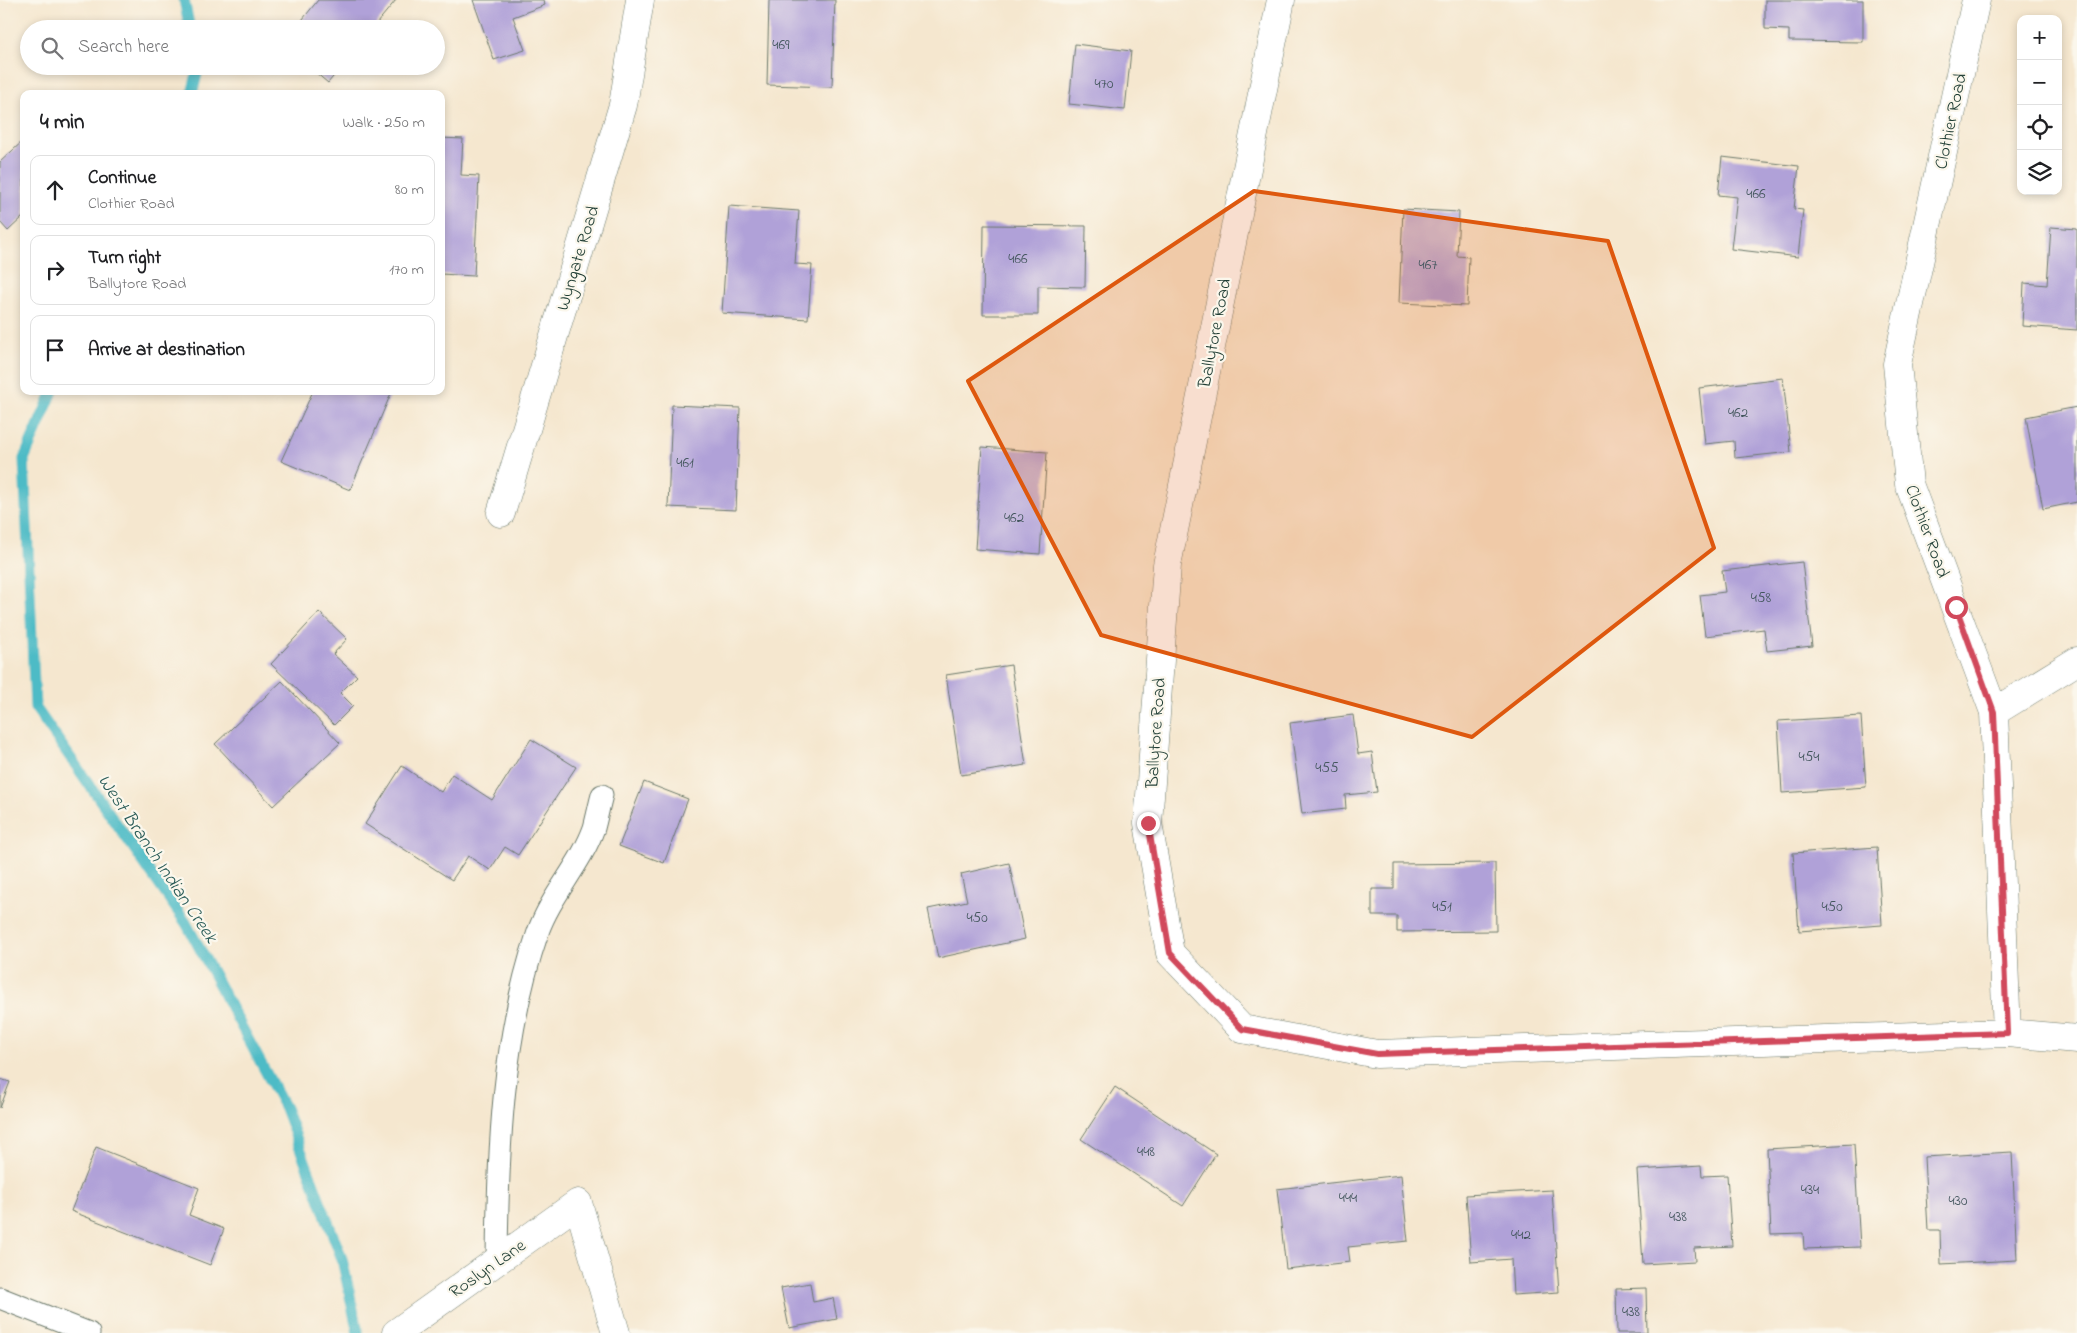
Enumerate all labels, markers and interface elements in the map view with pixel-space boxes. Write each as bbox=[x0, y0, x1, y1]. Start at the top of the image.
map controls bbox=[2017, 15, 2062, 195]
button: + bbox=[2017, 15, 2062, 60]
search box bbox=[20, 20, 445, 75]
icon: search bbox=[38, 34, 66, 62]
text: Search here bbox=[78, 34, 169, 61]
house number: 469 bbox=[772, 34, 790, 56]
button: − bbox=[2017, 60, 2062, 105]
street label: Clothier Road bbox=[1929, 71, 1975, 172]
house number: 470 bbox=[1095, 73, 1114, 95]
button: locate bbox=[2017, 105, 2062, 150]
text: 4 min bbox=[40, 108, 84, 138]
text: Walk · 250 m bbox=[342, 111, 425, 135]
button: layers bbox=[2017, 150, 2062, 195]
text: Continue bbox=[88, 165, 156, 192]
icon: ahead bbox=[41, 176, 69, 204]
text: 80 m bbox=[395, 178, 424, 202]
house number: 466 bbox=[1746, 183, 1766, 205]
text: Clothier Road bbox=[88, 192, 175, 216]
street label: Wyngate Road bbox=[551, 203, 608, 315]
text: Turn right bbox=[88, 245, 161, 272]
house number: 466 bbox=[1008, 248, 1028, 270]
house number: 467 bbox=[1419, 254, 1437, 276]
icon: right bbox=[41, 256, 69, 284]
text: 170 m bbox=[389, 258, 424, 282]
text: Ballytore Road bbox=[88, 272, 186, 296]
street label: Ballytore Road bbox=[1192, 277, 1239, 391]
icon: arrive bbox=[41, 336, 69, 364]
text: Arrive at destination bbox=[88, 337, 245, 364]
house number: 462 bbox=[1728, 402, 1749, 424]
house number: 461 bbox=[676, 452, 694, 474]
street label: Clothier Road bbox=[1897, 481, 1955, 582]
house number: 462 bbox=[1004, 507, 1025, 529]
house number: 458 bbox=[1751, 587, 1772, 609]
route start bbox=[1945, 596, 1968, 619]
street label: Ballytore Road bbox=[1140, 677, 1174, 790]
house number: 454 bbox=[1799, 746, 1819, 768]
house number: 455 bbox=[1315, 757, 1339, 779]
water label: West Branch Indian Creek bbox=[90, 770, 224, 950]
route end bbox=[1137, 812, 1160, 835]
house number: 451 bbox=[1432, 896, 1452, 918]
house number: 450 bbox=[1821, 896, 1843, 918]
house number: 450 bbox=[966, 907, 988, 929]
house number: 448 bbox=[1137, 1141, 1155, 1163]
house number: 434 bbox=[1801, 1179, 1819, 1201]
house number: 444 bbox=[1339, 1187, 1357, 1209]
house number: 430 bbox=[1949, 1190, 1968, 1212]
house number: 438 bbox=[1669, 1206, 1687, 1228]
house number: 442 bbox=[1511, 1224, 1531, 1246]
street label: Roslyn Lane bbox=[445, 1233, 532, 1306]
house number: 438 bbox=[1622, 1301, 1640, 1323]

